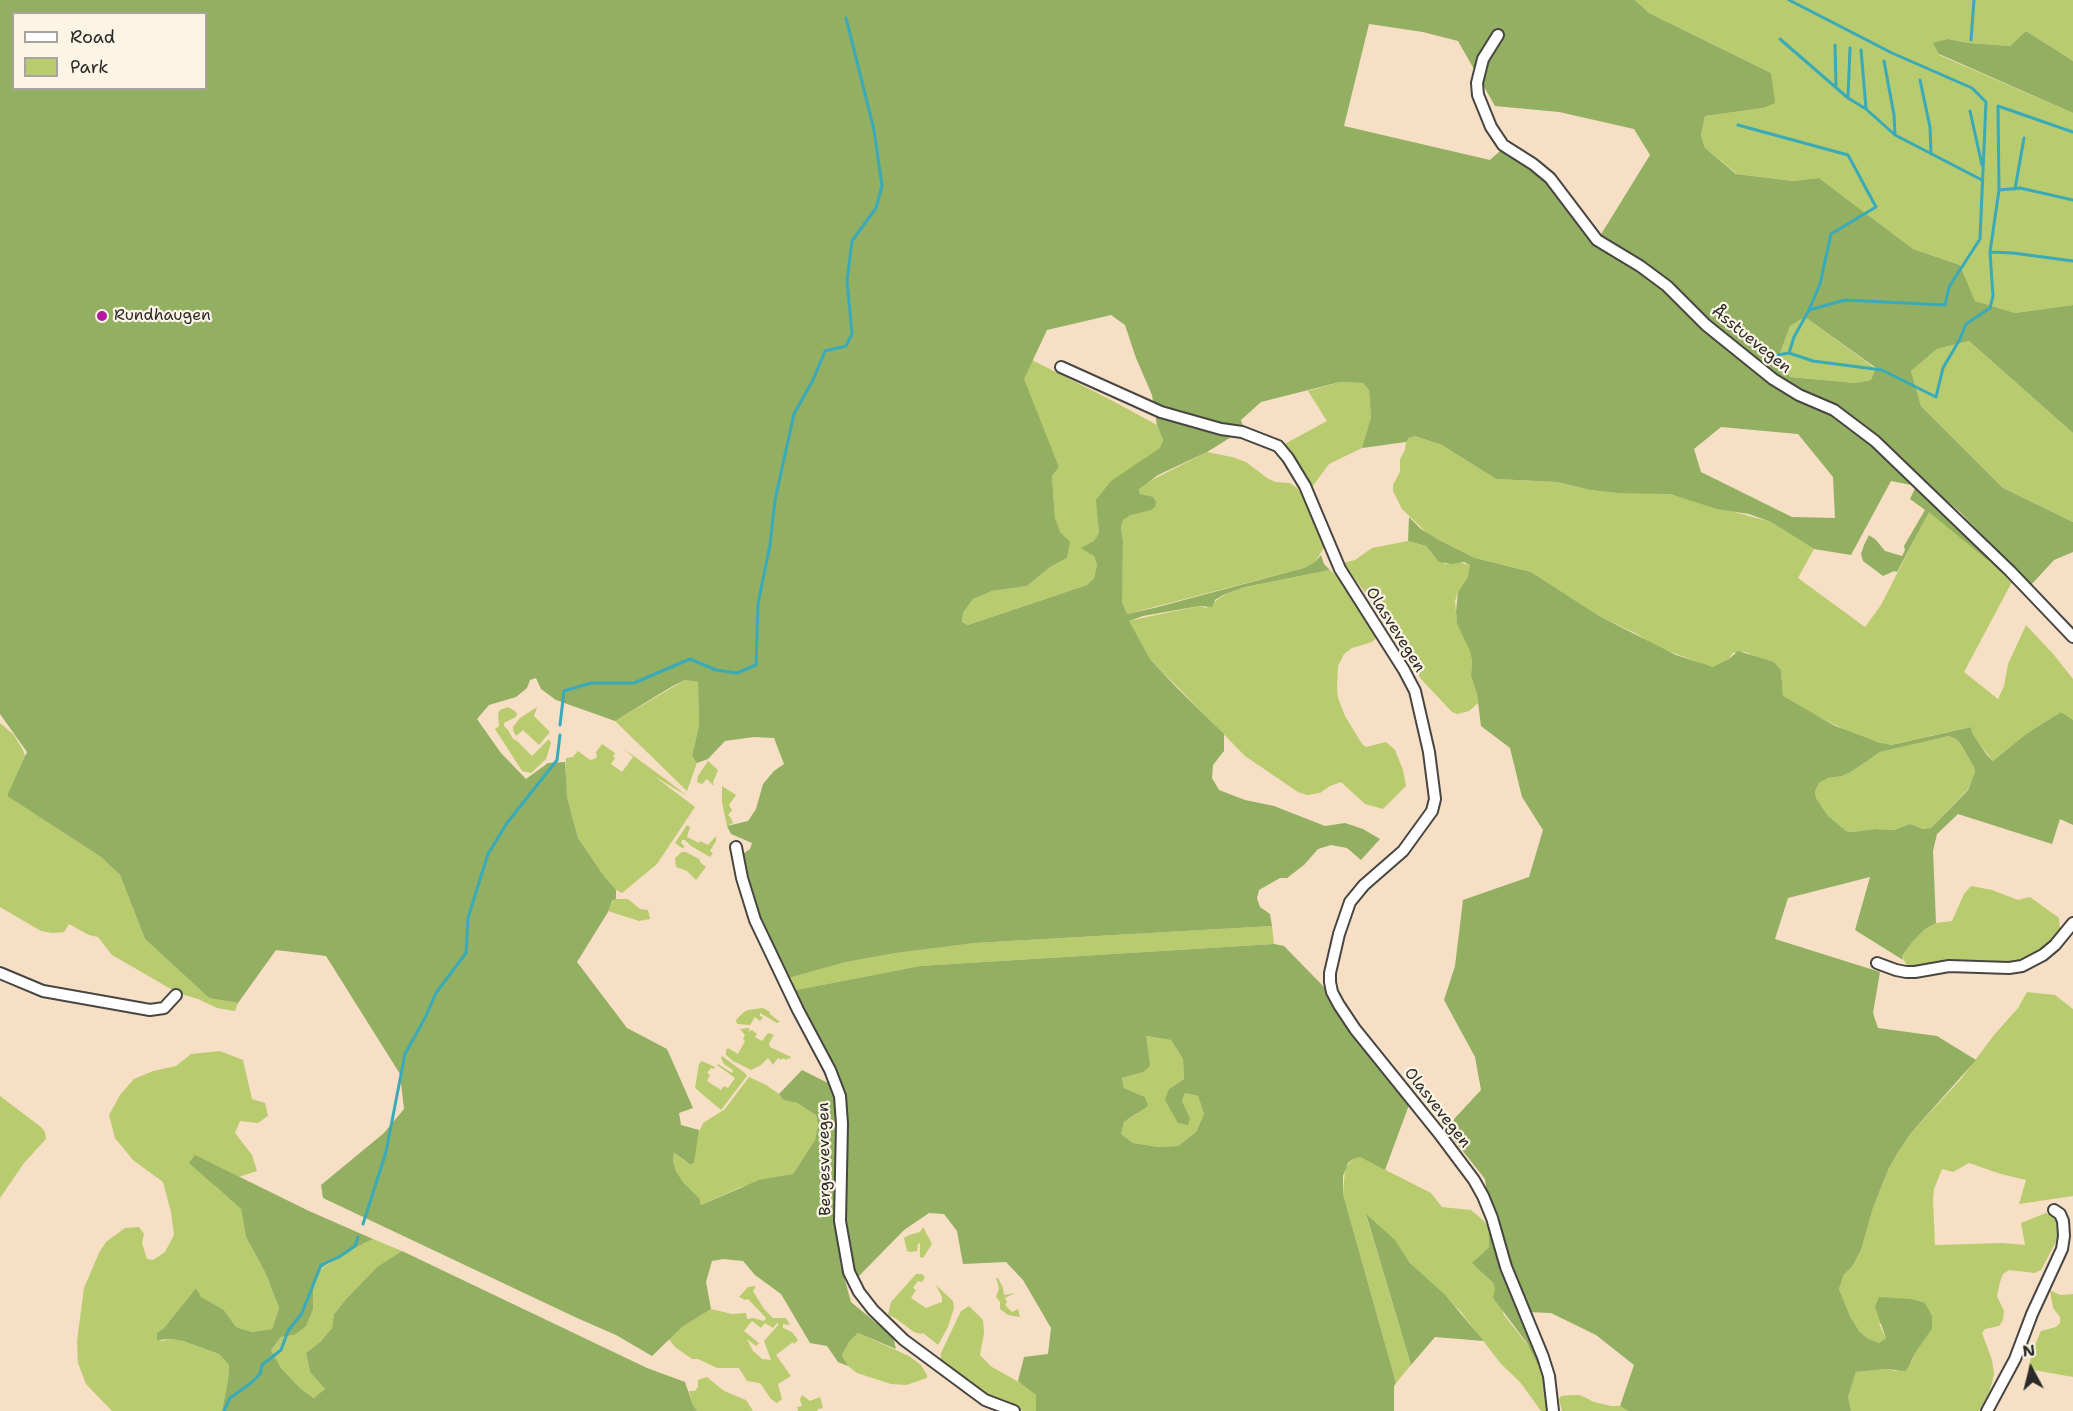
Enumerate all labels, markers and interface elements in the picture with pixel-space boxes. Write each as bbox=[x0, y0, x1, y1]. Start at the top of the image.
legend bbox=[12, 12, 207, 90]
text: Road bbox=[70, 25, 115, 49]
text: Park bbox=[70, 55, 109, 79]
street label: Åsstuevegen bbox=[1707, 302, 1795, 378]
place label: Rundhaugen bbox=[114, 306, 211, 326]
marker: Rundhaugen bbox=[95, 309, 109, 323]
street label: Olasvevegen bbox=[1361, 584, 1429, 676]
street label: Olasvevegen bbox=[1400, 1064, 1474, 1152]
street label: Bergesvevegen bbox=[814, 1102, 836, 1216]
north arrow bbox=[2001, 1339, 2061, 1399]
text: N bbox=[2021, 1339, 2036, 1362]

